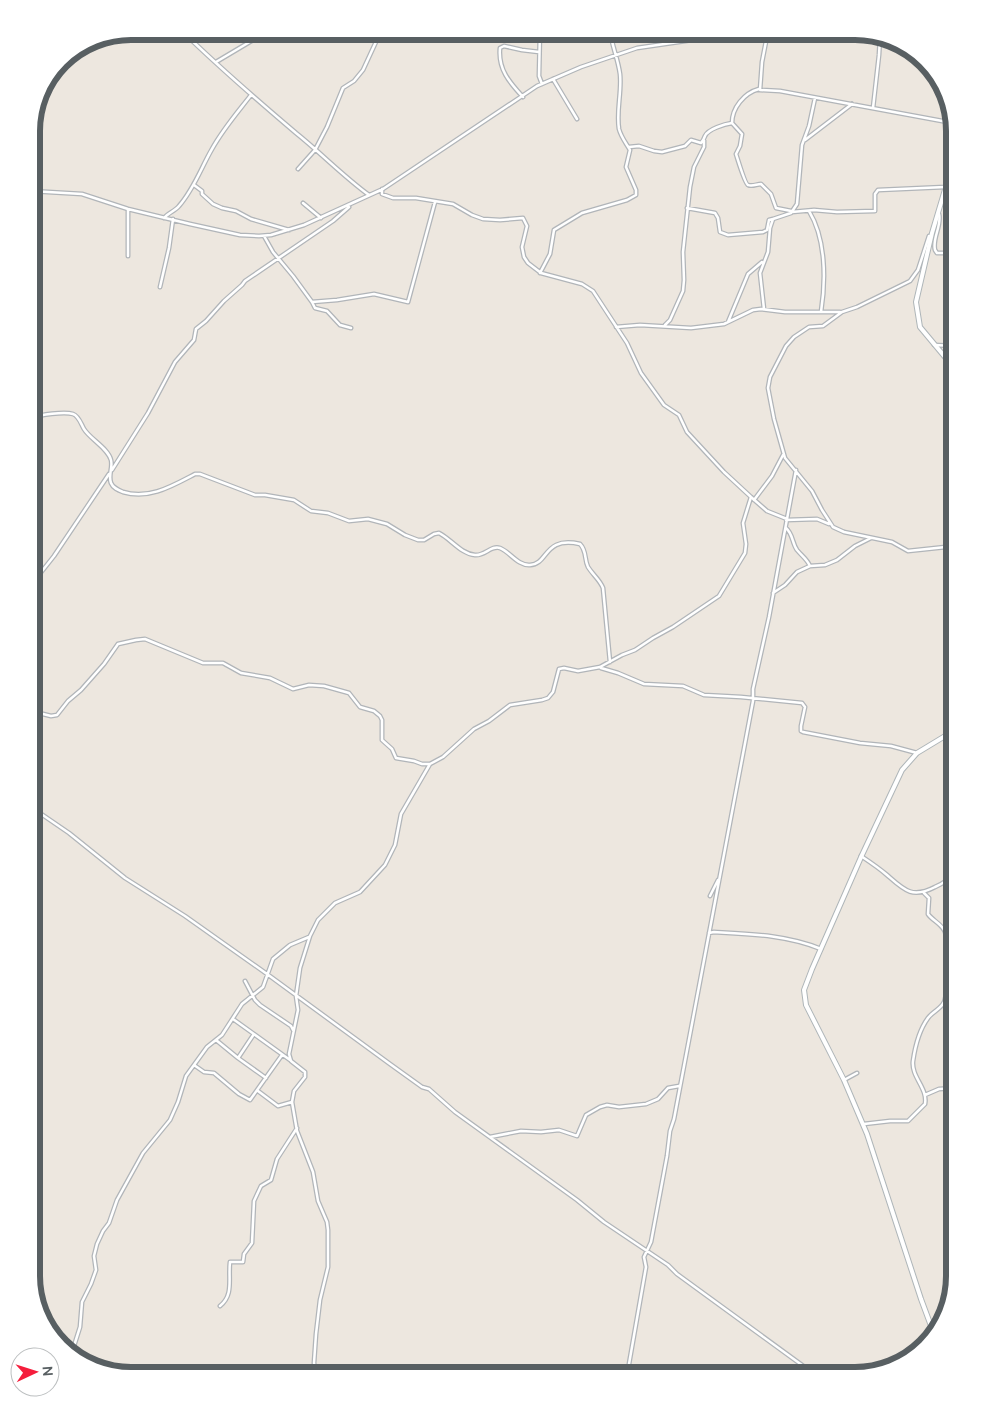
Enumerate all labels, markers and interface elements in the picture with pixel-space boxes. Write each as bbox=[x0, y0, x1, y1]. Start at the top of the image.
north arrow bbox=[10, 1347, 60, 1397]
text: N bbox=[40, 1365, 56, 1377]

